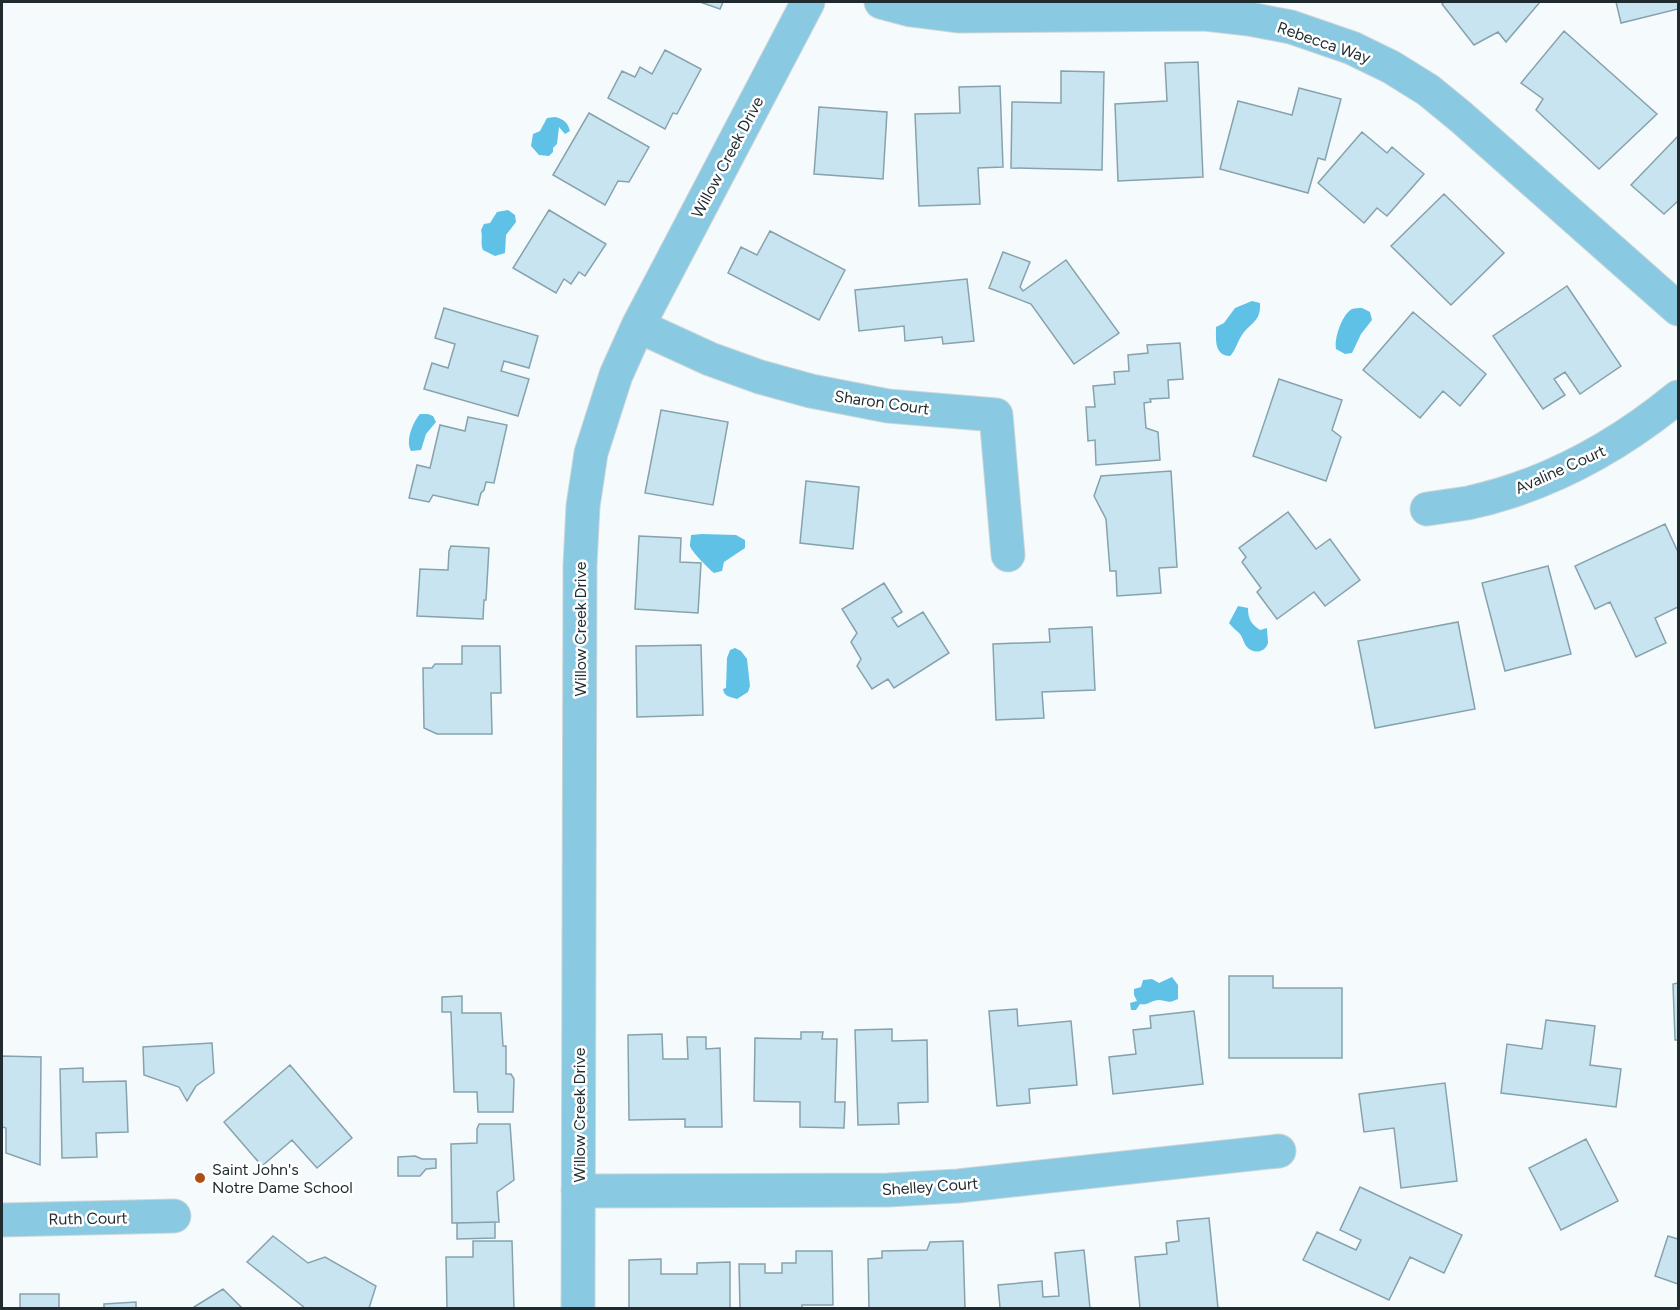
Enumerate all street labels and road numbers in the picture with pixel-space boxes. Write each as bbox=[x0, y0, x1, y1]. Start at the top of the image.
street label: Rebecca Way bbox=[1275, 18, 1374, 68]
street label: Willow Creek Drive bbox=[687, 93, 768, 221]
street label: Sharon Court bbox=[833, 386, 931, 419]
street label: Avaline Court bbox=[1512, 441, 1608, 498]
street label: Willow Creek Drive bbox=[571, 561, 590, 696]
street label: Willow Creek Drive bbox=[570, 1047, 589, 1182]
street label: Shelley Court bbox=[881, 1174, 979, 1199]
street label: Ruth Court bbox=[48, 1208, 128, 1229]

